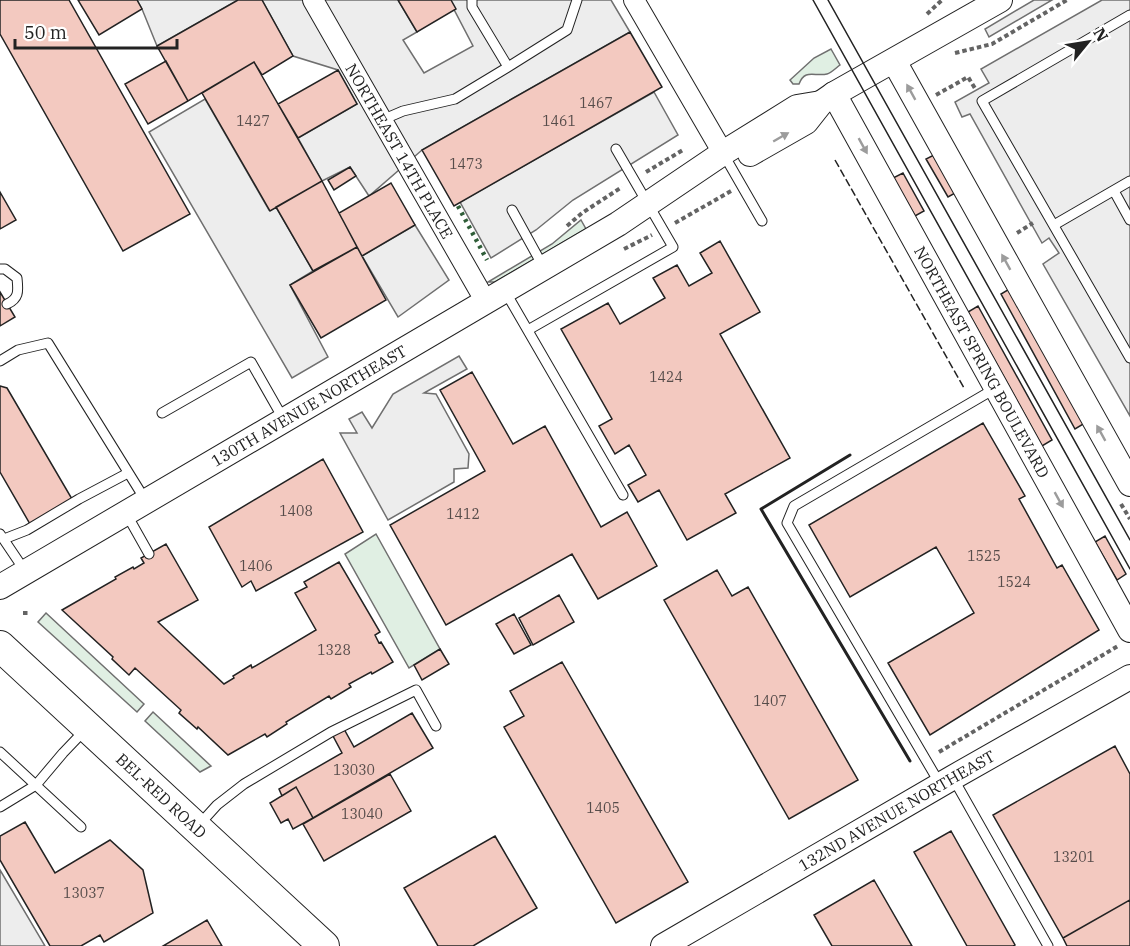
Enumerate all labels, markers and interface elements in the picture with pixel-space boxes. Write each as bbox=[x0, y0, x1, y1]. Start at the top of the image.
scale bar bbox=[15, 12, 177, 50]
north arrow bbox=[1058, 12, 1118, 72]
text: 50 m bbox=[24, 21, 67, 44]
text: N bbox=[1089, 24, 1113, 45]
street label: NORTHEAST 14TH PLACE bbox=[341, 60, 458, 242]
one-way arrow bbox=[906, 84, 917, 100]
house number: 1467 bbox=[579, 94, 613, 112]
house number: 1427 bbox=[236, 112, 270, 130]
house number: 1461 bbox=[542, 112, 576, 130]
one-way arrow bbox=[773, 132, 790, 142]
one-way arrow bbox=[858, 138, 868, 155]
house number: 1473 bbox=[449, 155, 483, 173]
street label: NORTHEAST SPRING BOULEVARD bbox=[910, 242, 1054, 481]
one-way arrow bbox=[1002, 254, 1012, 271]
street label: 130TH AVENUE NORTHEAST bbox=[207, 341, 410, 471]
house number: 1424 bbox=[649, 368, 683, 386]
one-way arrow bbox=[1096, 425, 1107, 441]
one-way arrow bbox=[1054, 492, 1064, 509]
house number: 1408 bbox=[279, 502, 313, 520]
house number: 1412 bbox=[446, 505, 480, 523]
house number: 1525 bbox=[967, 547, 1001, 565]
house number: 1406 bbox=[239, 557, 273, 575]
house number: 1524 bbox=[997, 573, 1031, 591]
house number: 1328 bbox=[317, 641, 351, 659]
house number: 1407 bbox=[753, 692, 787, 710]
street label: 132ND AVENUE NORTHEAST bbox=[795, 746, 998, 875]
street label: BEL-RED ROAD bbox=[112, 749, 211, 842]
house number: 13030 bbox=[333, 761, 375, 779]
house number: 1405 bbox=[586, 799, 620, 817]
house number: 13040 bbox=[341, 805, 383, 823]
house number: 13201 bbox=[1053, 848, 1095, 866]
house number: 13037 bbox=[63, 884, 105, 902]

